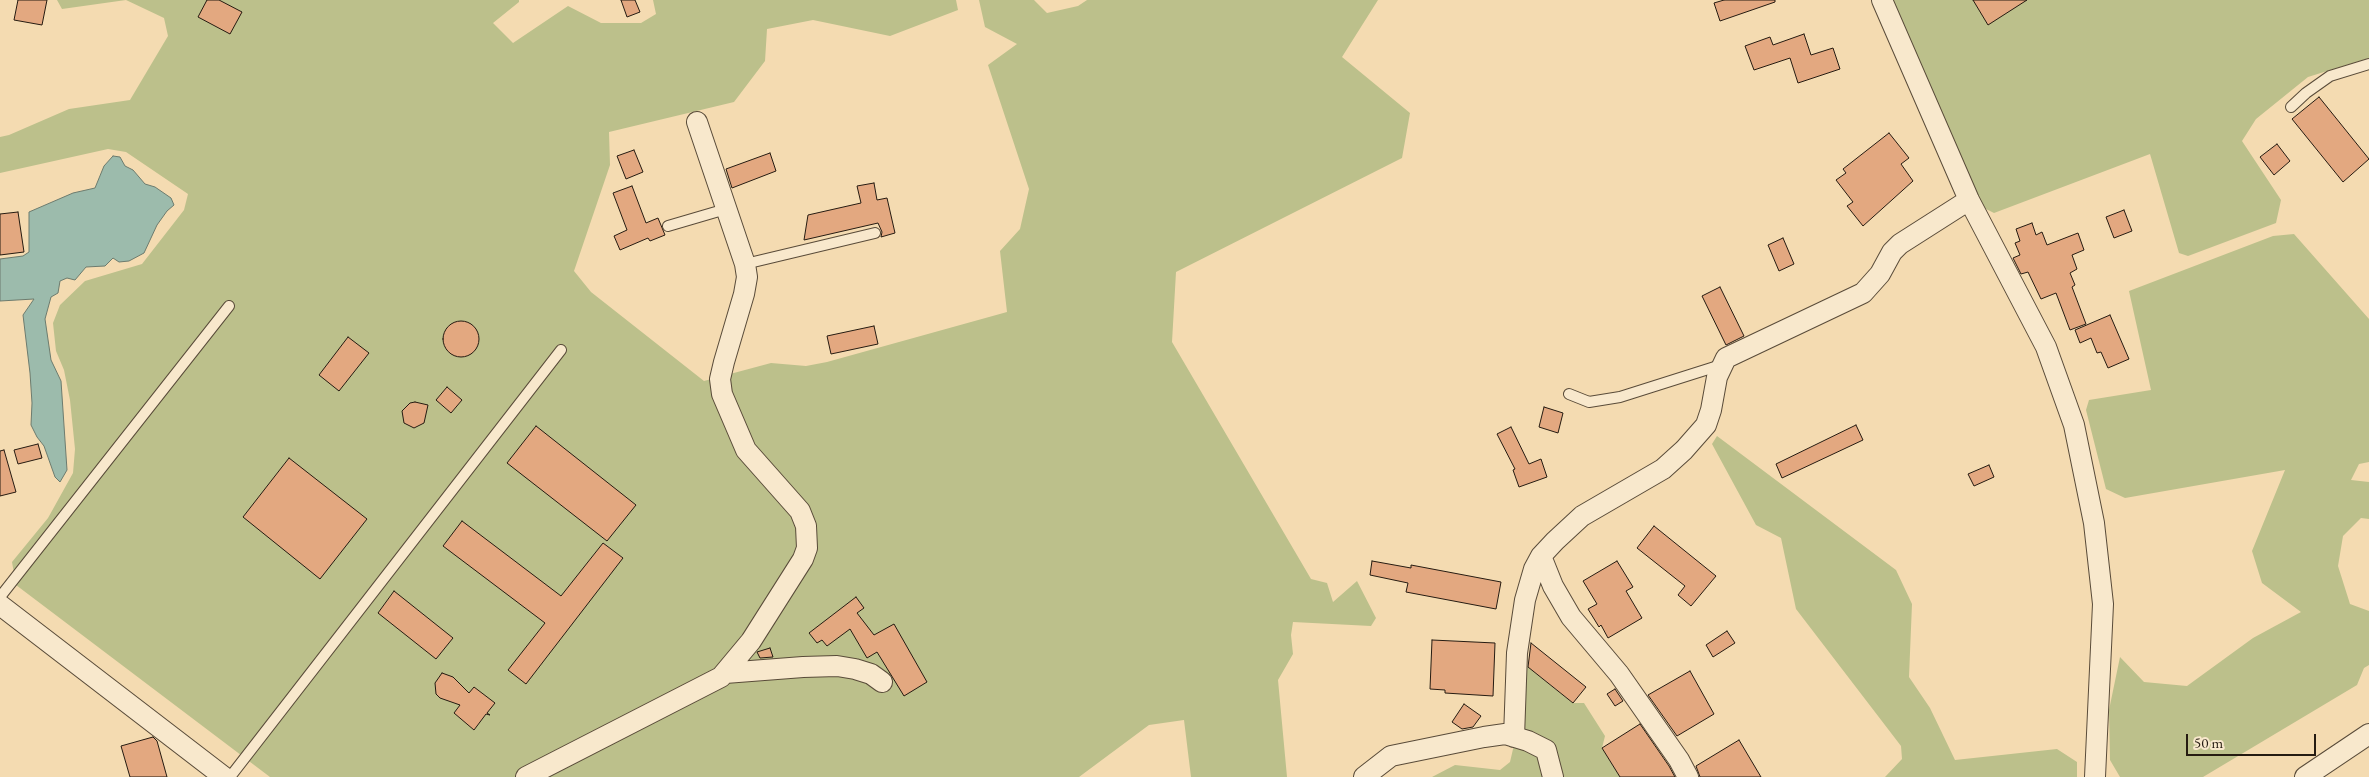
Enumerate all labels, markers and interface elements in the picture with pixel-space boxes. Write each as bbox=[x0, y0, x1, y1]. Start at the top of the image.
scale bar bbox=[2189, 724, 2319, 756]
text: 50 m bbox=[2194, 733, 2223, 752]

